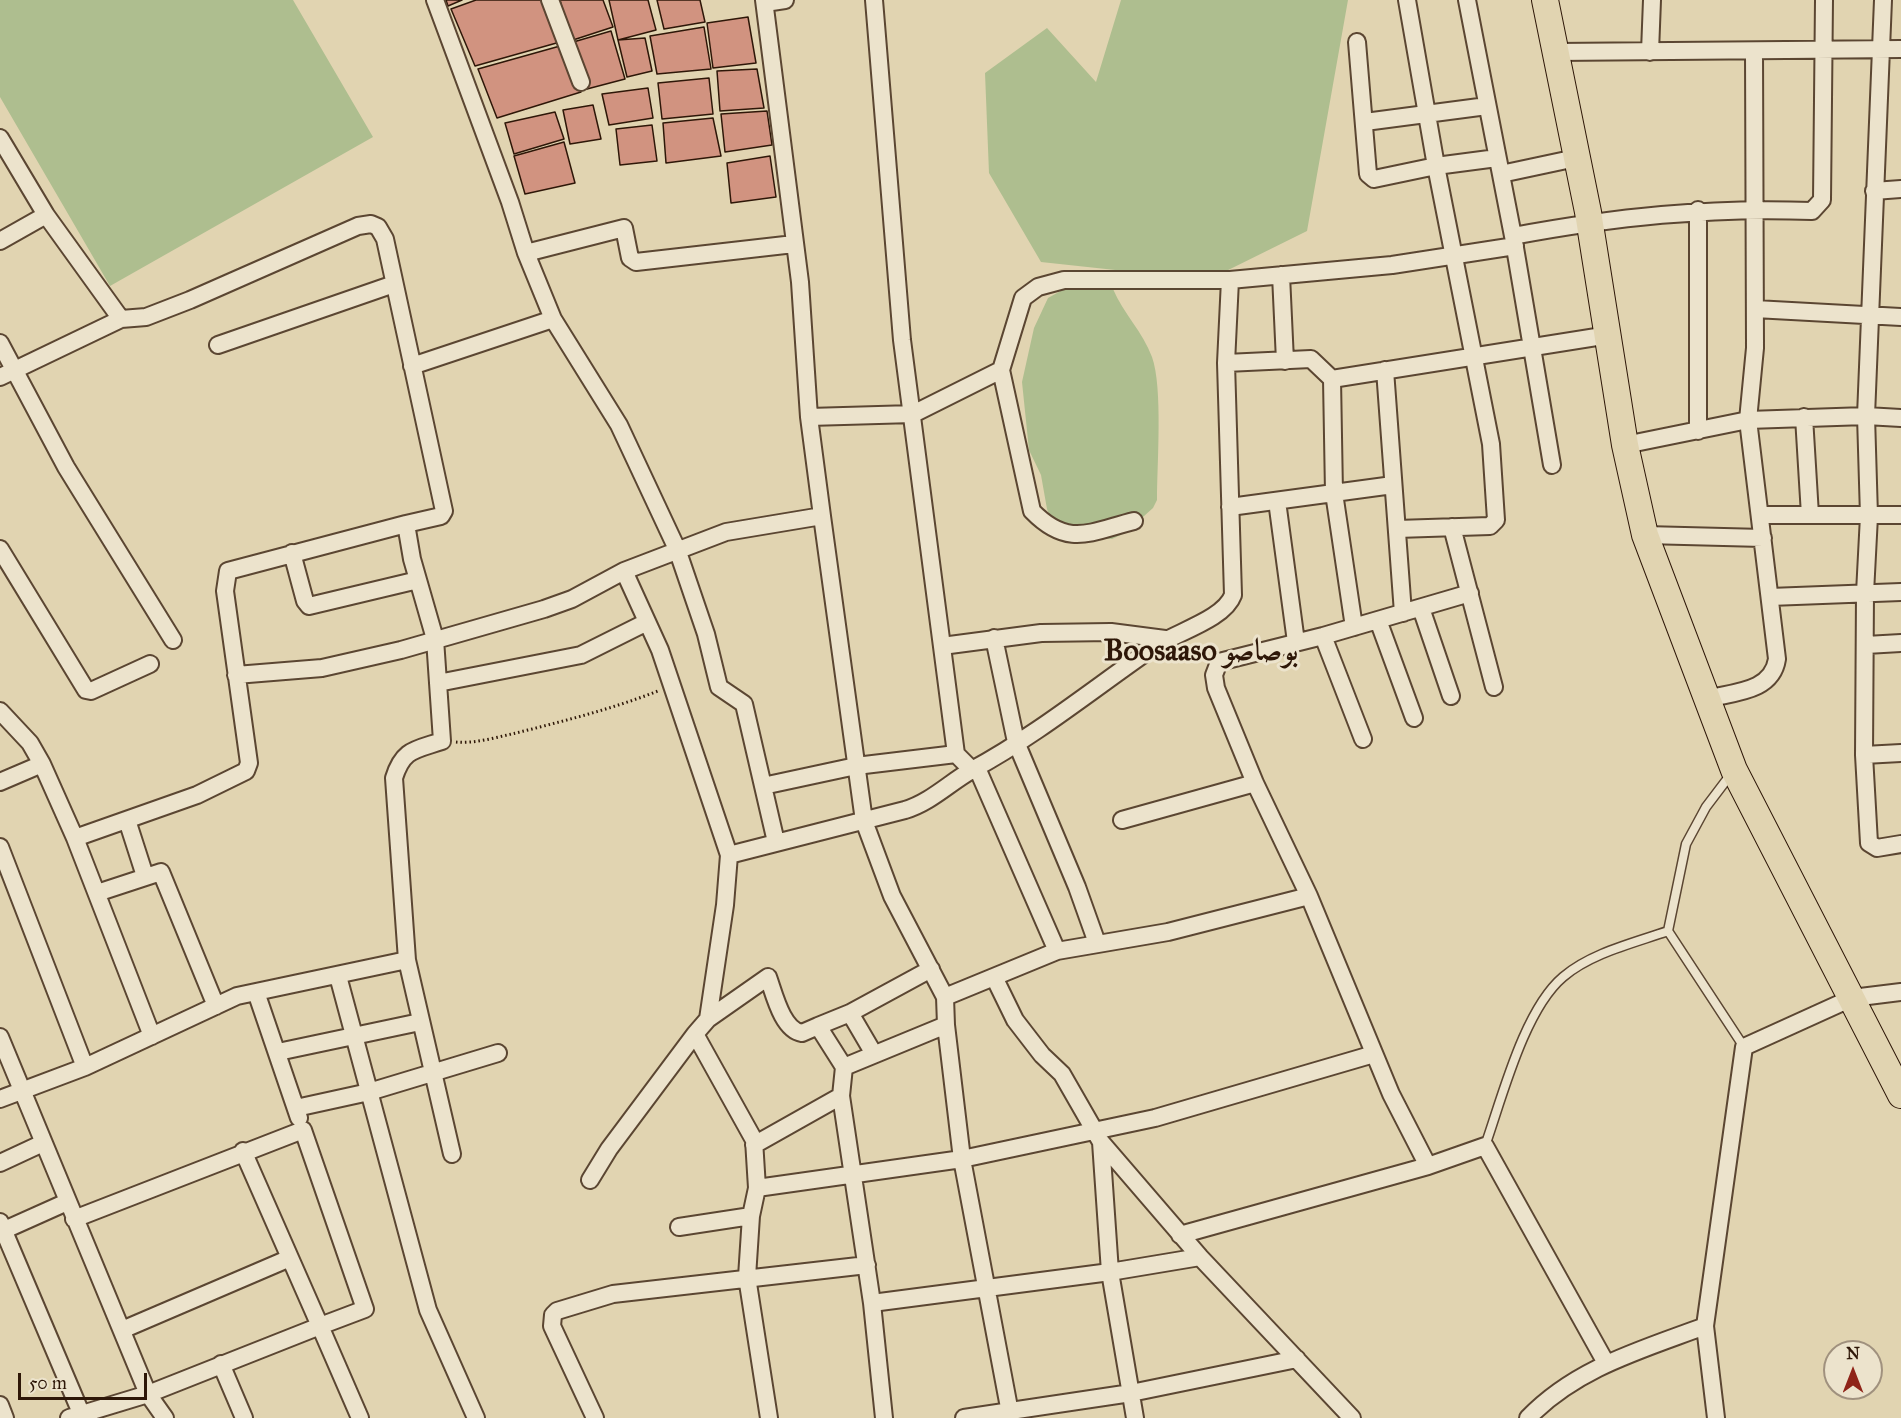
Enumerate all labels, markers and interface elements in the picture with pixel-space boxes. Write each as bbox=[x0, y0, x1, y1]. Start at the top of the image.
district label: Boosaaso بوصاصو bbox=[1104, 635, 1298, 671]
north arrow bbox=[1823, 1340, 1883, 1400]
text: N bbox=[1846, 1344, 1860, 1363]
scale bar bbox=[21, 1361, 150, 1399]
text: 50 m bbox=[29, 1372, 67, 1394]

